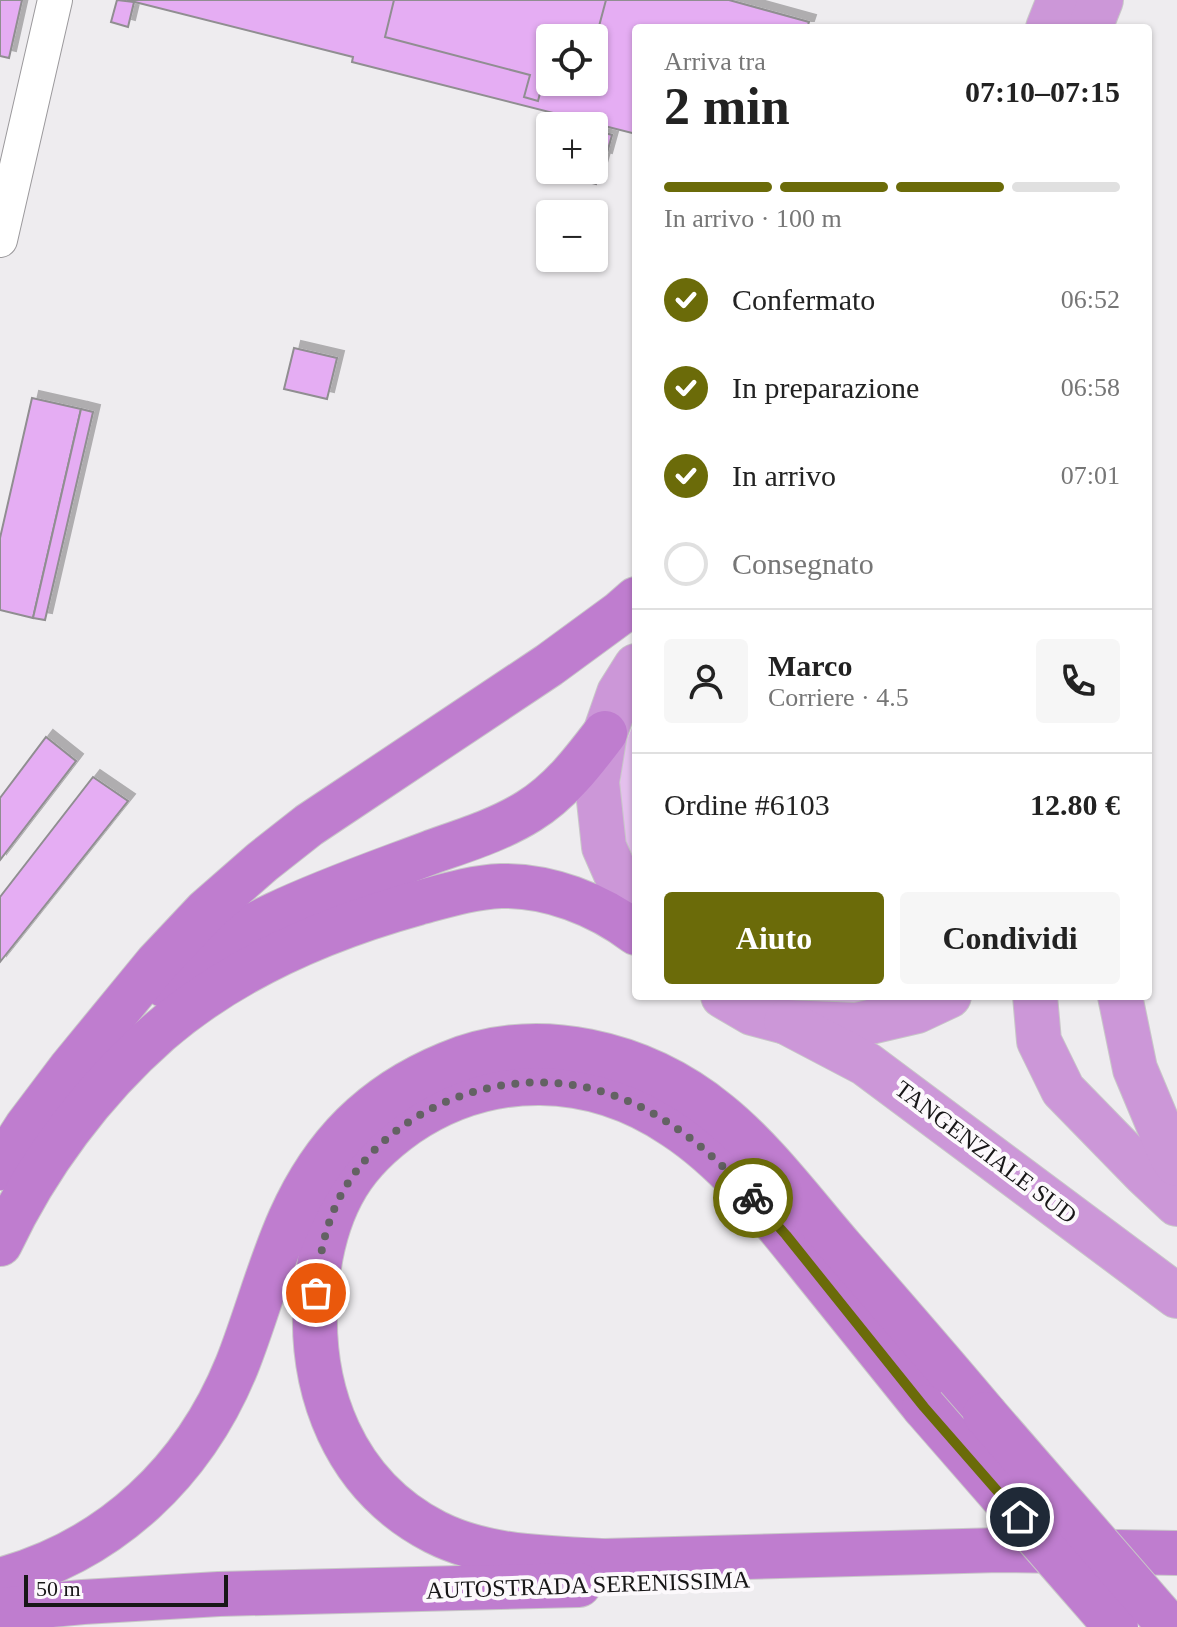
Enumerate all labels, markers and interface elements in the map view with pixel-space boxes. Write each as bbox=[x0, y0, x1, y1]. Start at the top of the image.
map controls bbox=[536, 24, 608, 272]
button: locate bbox=[536, 24, 608, 96]
text: Arriva tra bbox=[664, 47, 766, 76]
text: 07:10–07:15 bbox=[965, 75, 1120, 108]
text: 2 min bbox=[664, 78, 790, 135]
button: + bbox=[536, 112, 608, 184]
button: − bbox=[536, 200, 608, 272]
text: In arrivo · 100 m bbox=[664, 204, 842, 233]
icon: check bbox=[664, 278, 708, 322]
text: Confermato bbox=[732, 283, 875, 316]
text: 06:52 bbox=[1061, 285, 1120, 314]
icon: check bbox=[664, 366, 708, 410]
text: In preparazione bbox=[732, 371, 919, 404]
text: 06:58 bbox=[1061, 373, 1120, 402]
icon: check bbox=[664, 454, 708, 498]
text: In arrivo bbox=[732, 459, 836, 492]
text: 07:01 bbox=[1061, 461, 1120, 490]
text: Consegnato bbox=[732, 547, 874, 580]
button: person bbox=[664, 639, 748, 723]
button: phone bbox=[1036, 639, 1120, 723]
text: Marco bbox=[768, 649, 852, 682]
text: Corriere · 4.5 bbox=[768, 683, 909, 712]
text: Ordine #6103 bbox=[664, 788, 830, 821]
text: 12.80 € bbox=[1030, 788, 1120, 821]
button: Aiuto bbox=[664, 892, 884, 984]
button: Condividi bbox=[900, 892, 1120, 984]
street label: TANGENZIALE SUD bbox=[890, 1075, 1082, 1229]
courier bbox=[713, 1158, 793, 1238]
icon: bike bbox=[731, 1176, 775, 1220]
pin bbox=[282, 1259, 350, 1327]
icon: bag bbox=[294, 1271, 338, 1315]
pin bbox=[986, 1483, 1054, 1551]
icon: home bbox=[998, 1495, 1042, 1539]
street label: AUTOSTRADA SERENISSIMA bbox=[426, 1566, 751, 1604]
scale bar bbox=[24, 1571, 228, 1607]
text: 50 m bbox=[36, 1576, 81, 1601]

